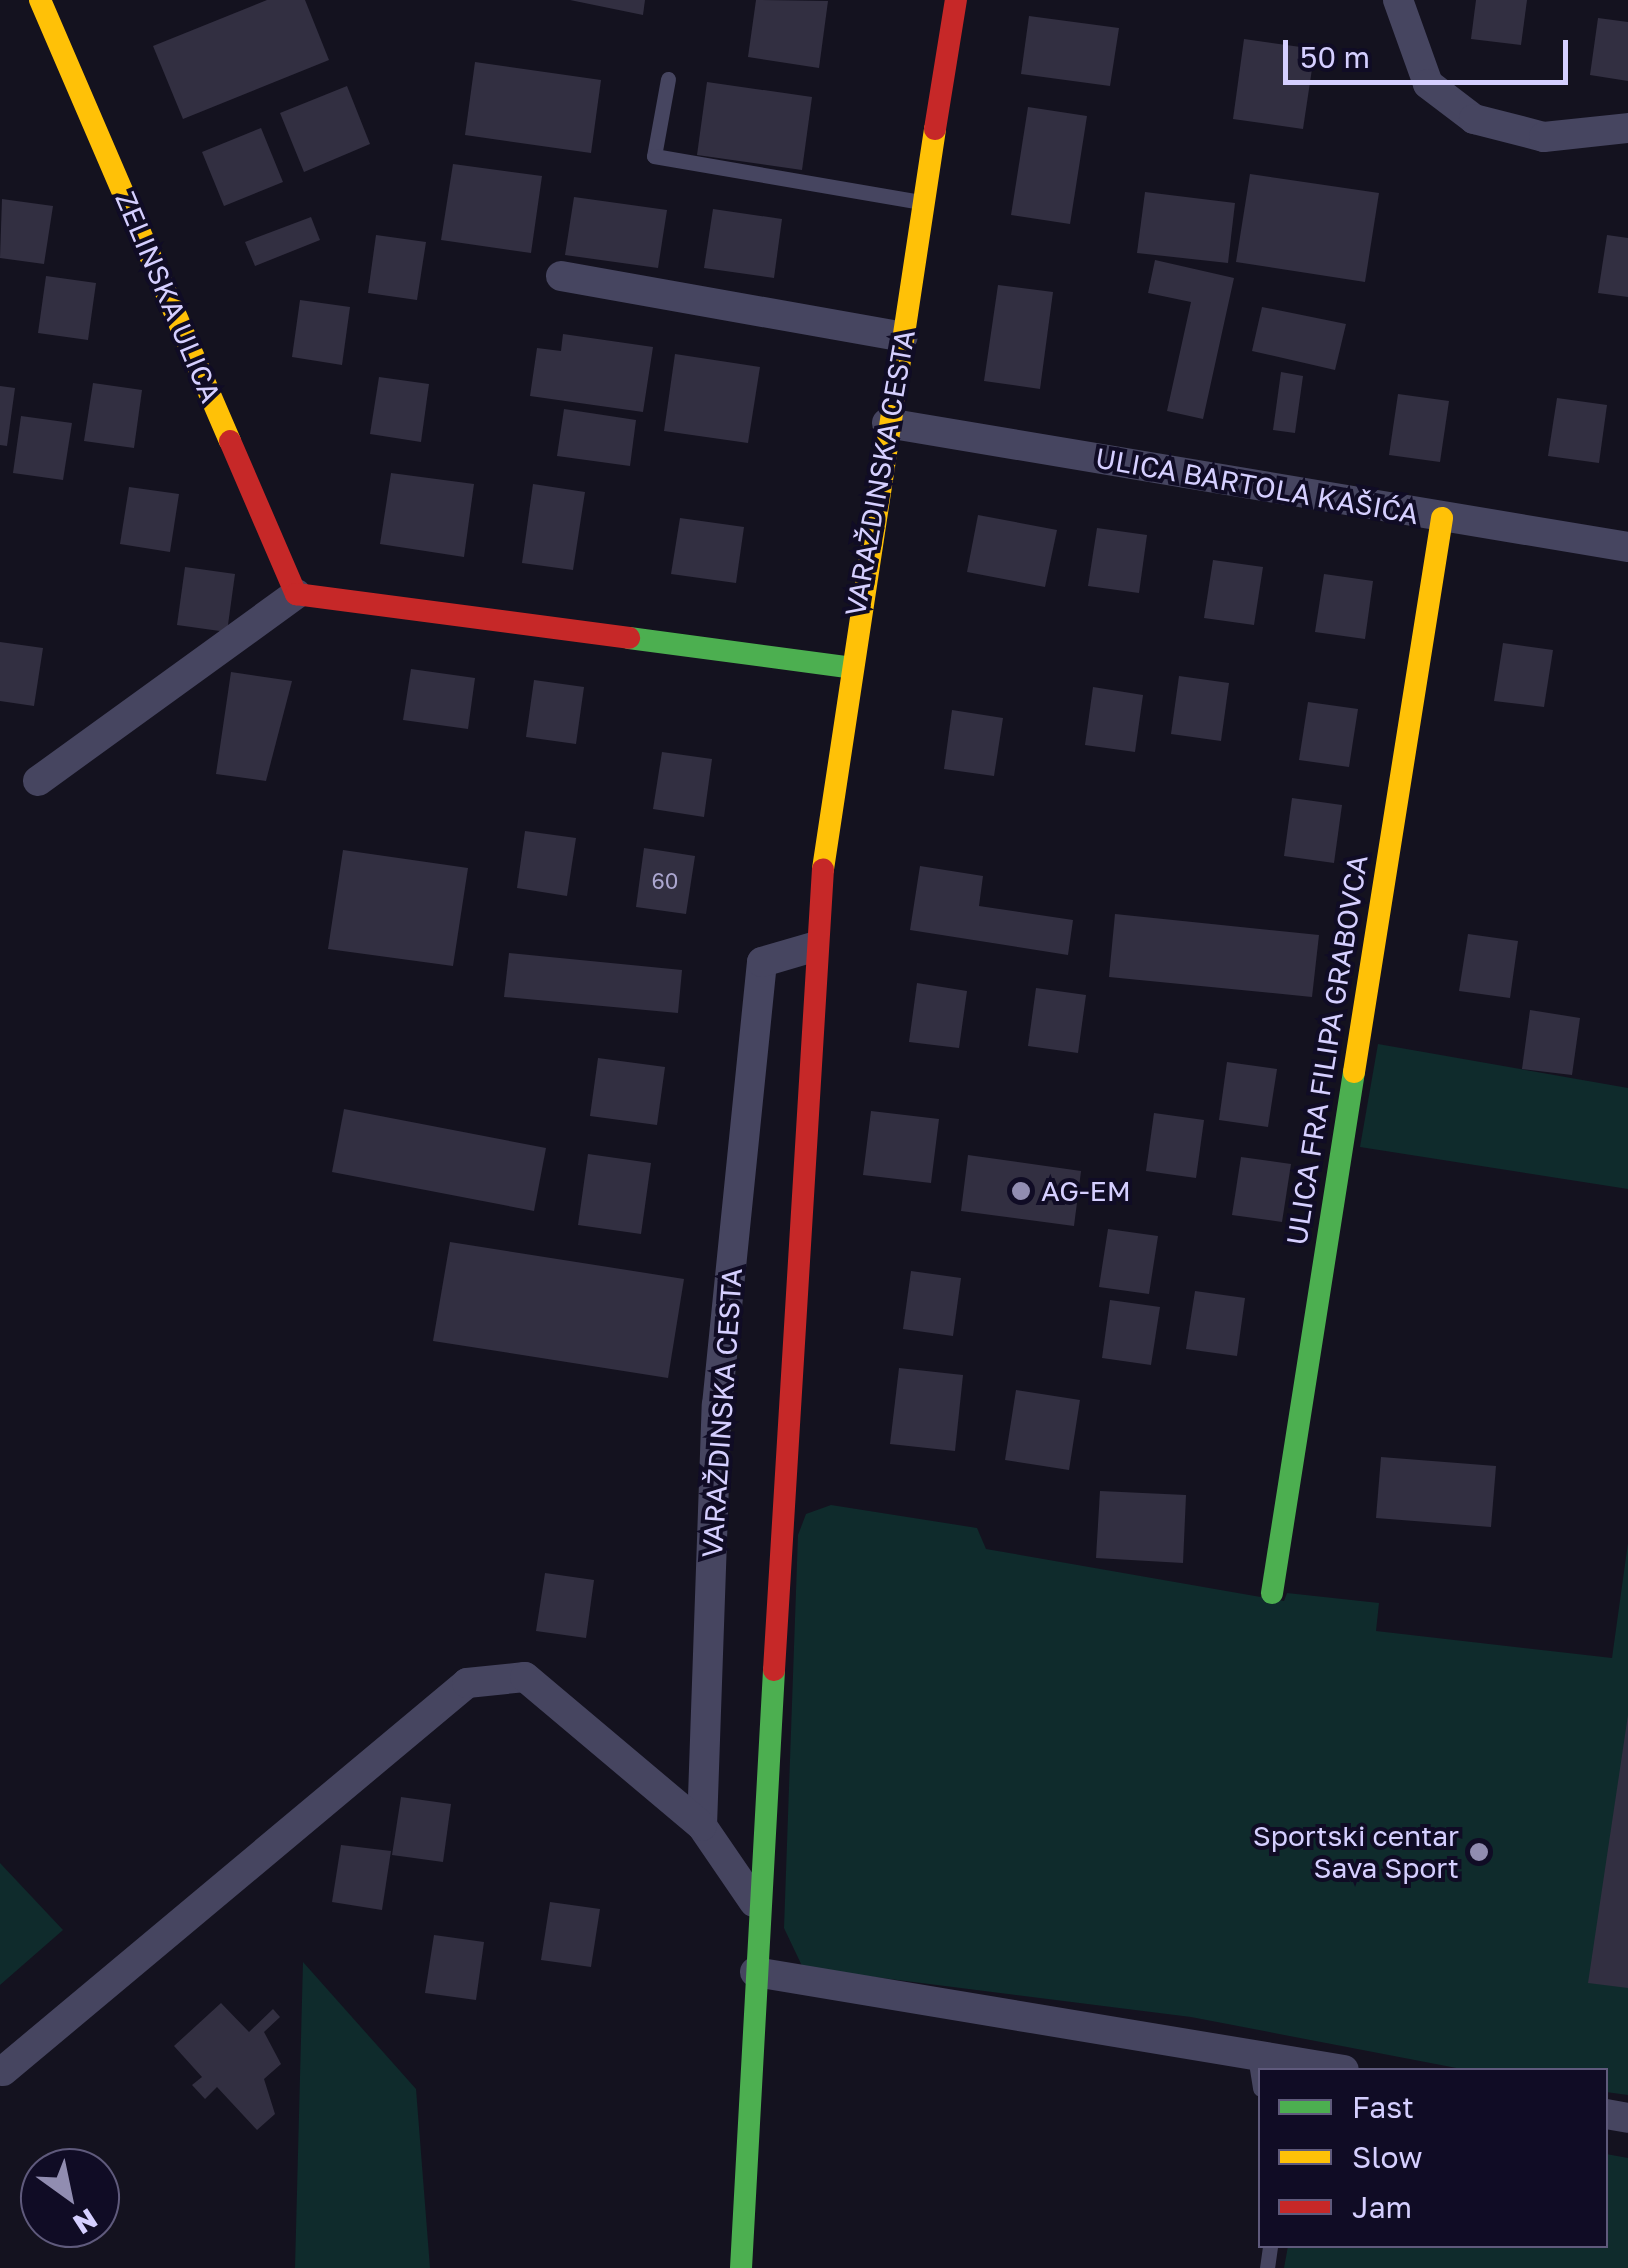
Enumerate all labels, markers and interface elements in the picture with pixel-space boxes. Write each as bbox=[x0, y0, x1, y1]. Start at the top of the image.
scale bar bbox=[1288, 20, 1573, 82]
text: 50 m bbox=[1300, 39, 1370, 75]
street label: ZELINSKA ULICA bbox=[108, 186, 228, 408]
street label: VARAŽDINSKA CESTA bbox=[838, 327, 922, 619]
street label: ULICA BARTOLA KAŠIĆA bbox=[1093, 441, 1421, 531]
street label: ULICA FRA FILIPA GRABOVCA bbox=[1280, 852, 1374, 1248]
house number: 60 bbox=[652, 868, 678, 894]
place label: AG-EM bbox=[1041, 1174, 1131, 1208]
marker: AG-EM bbox=[1010, 1180, 1032, 1202]
street label: VARAŽDINSKA CESTA bbox=[695, 1267, 749, 1559]
place label: Sportski centar Sava Sport bbox=[1253, 1819, 1459, 1885]
marker: Sportski centar Sava Sport bbox=[1468, 1841, 1490, 1863]
legend bbox=[1258, 2068, 1608, 2248]
text: Fast bbox=[1352, 2089, 1414, 2125]
text: Slow bbox=[1352, 2139, 1423, 2175]
north arrow bbox=[20, 2148, 120, 2248]
text: Jam bbox=[1352, 2189, 1412, 2225]
text: N bbox=[68, 2202, 103, 2242]

